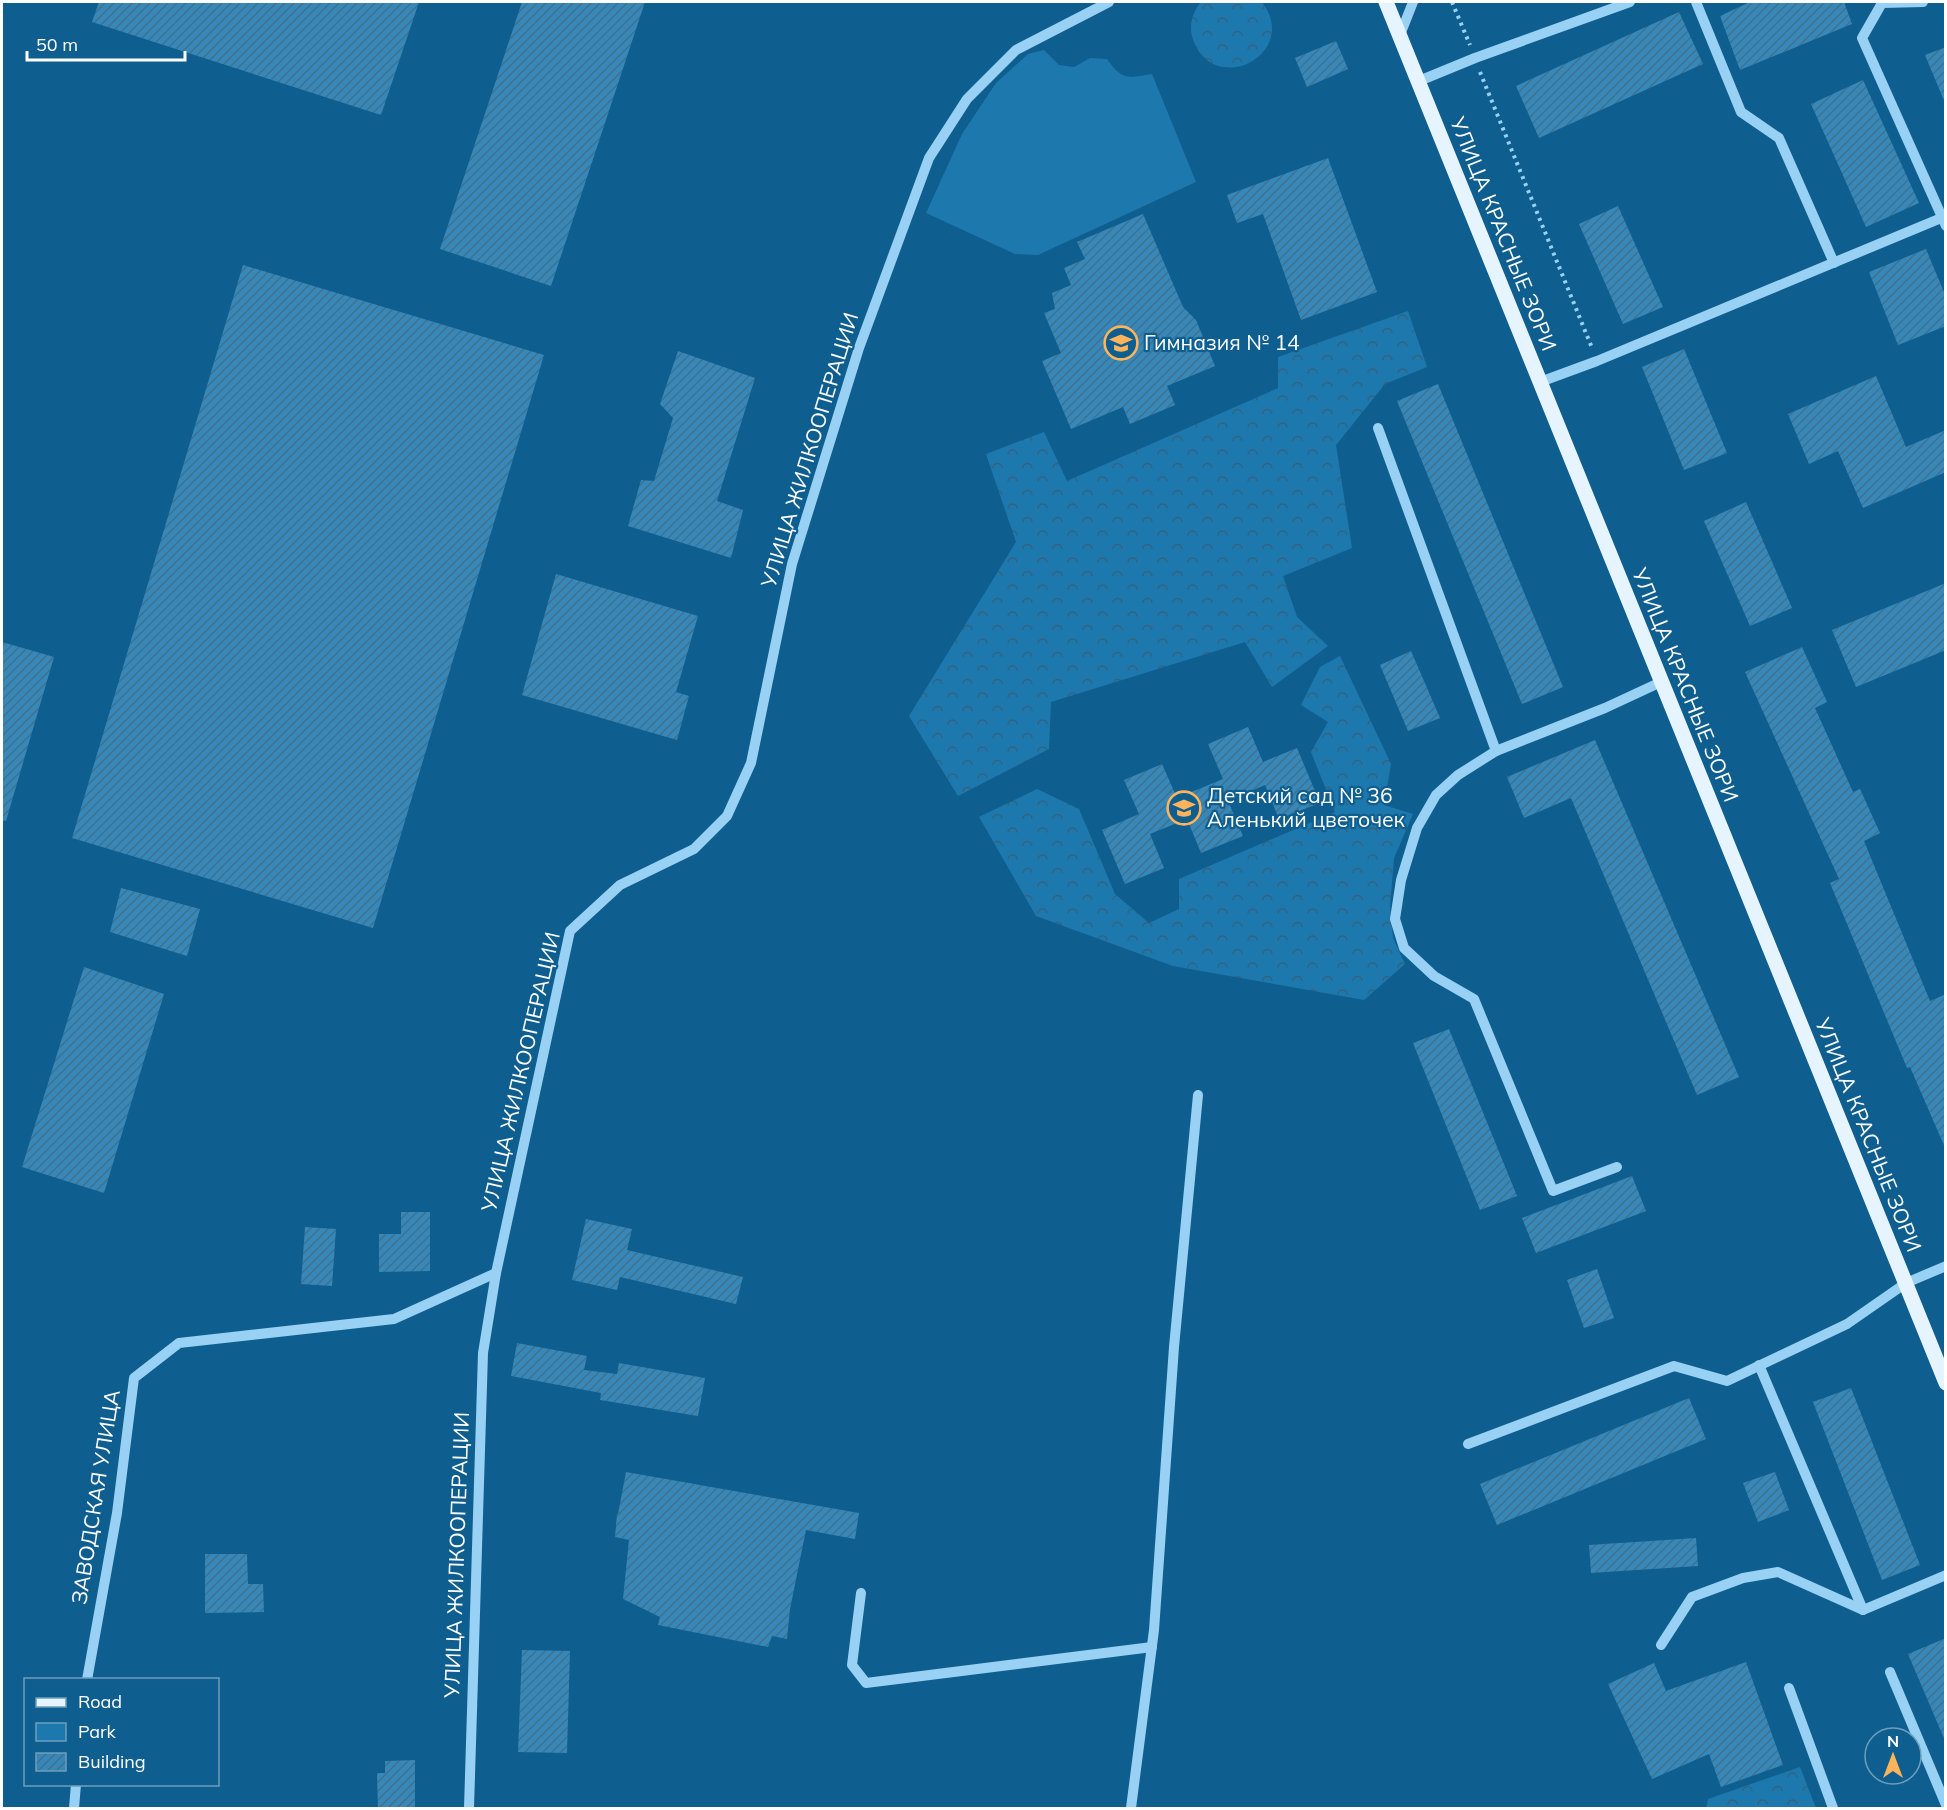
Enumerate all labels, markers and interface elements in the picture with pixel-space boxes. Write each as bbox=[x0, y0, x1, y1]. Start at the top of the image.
scale bar bbox=[27, 24, 184, 62]
text: 50 m bbox=[36, 33, 78, 56]
street label: УЛИЦА КРАСНЫЕ ЗОРИ bbox=[1445, 112, 1563, 354]
street label: УЛИЦА ЖИЛКООПЕРАЦИИ bbox=[754, 309, 863, 591]
school or university icon: Гимназия № 14 bbox=[1103, 325, 1139, 361]
place label: Гимназия № 14 bbox=[1144, 329, 1300, 355]
street label: УЛИЦА КРАСНЫЕ ЗОРИ bbox=[1627, 563, 1745, 805]
place label: Детский сад № 36 Аленький цветочек bbox=[1207, 782, 1406, 832]
school or university icon: Детский сад № 36 Аленький цветочек bbox=[1166, 790, 1202, 826]
street label: УЛИЦА ЖИЛКООПЕРАЦИИ bbox=[475, 929, 565, 1215]
street label: УЛИЦА КРАСНЫЕ ЗОРИ bbox=[1810, 1013, 1928, 1255]
street label: ЗАВОДСКАЯ УЛИЦА bbox=[65, 1387, 125, 1606]
street label: УЛИЦА ЖИЛКООПЕРАЦИИ bbox=[438, 1411, 474, 1699]
legend bbox=[24, 1678, 219, 1786]
text: Road bbox=[78, 1690, 122, 1713]
text: Park bbox=[78, 1720, 117, 1743]
north arrow bbox=[1863, 1726, 1923, 1786]
text: N bbox=[1887, 1731, 1899, 1751]
text: Building bbox=[78, 1750, 146, 1773]

